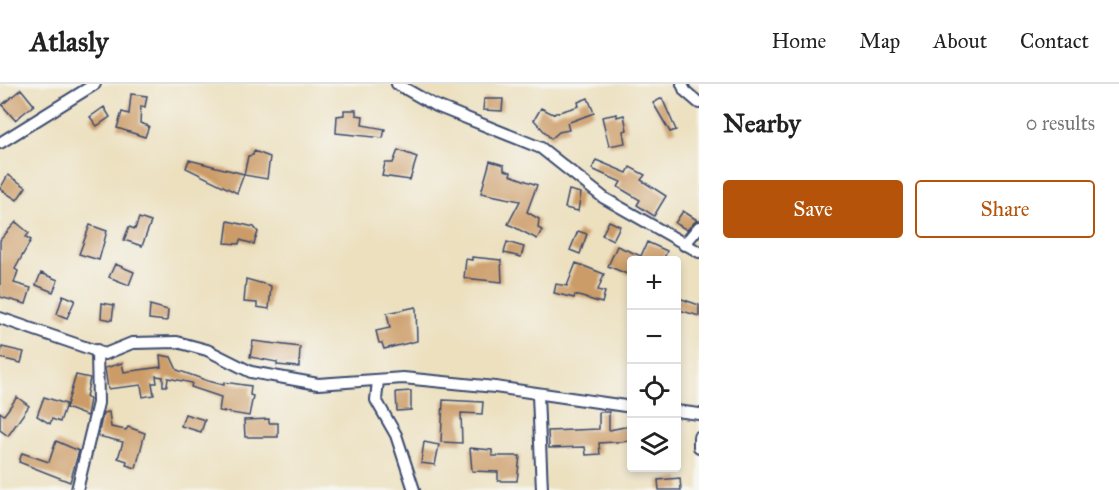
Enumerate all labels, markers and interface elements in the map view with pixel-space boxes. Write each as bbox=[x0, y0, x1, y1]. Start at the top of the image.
text: Atlasly bbox=[30, 24, 108, 59]
text: Home bbox=[771, 28, 826, 54]
text: Map bbox=[859, 28, 900, 54]
text: About bbox=[933, 28, 987, 54]
text: Contact bbox=[1020, 28, 1089, 54]
text: Nearby bbox=[723, 107, 801, 139]
text: 0 results bbox=[1026, 111, 1095, 135]
button: Save bbox=[723, 180, 903, 238]
button: Share bbox=[915, 180, 1095, 238]
map controls bbox=[627, 256, 681, 472]
button: + bbox=[627, 256, 681, 310]
button: − bbox=[627, 310, 681, 364]
button: locate bbox=[627, 364, 681, 418]
button: layers bbox=[627, 418, 681, 472]

